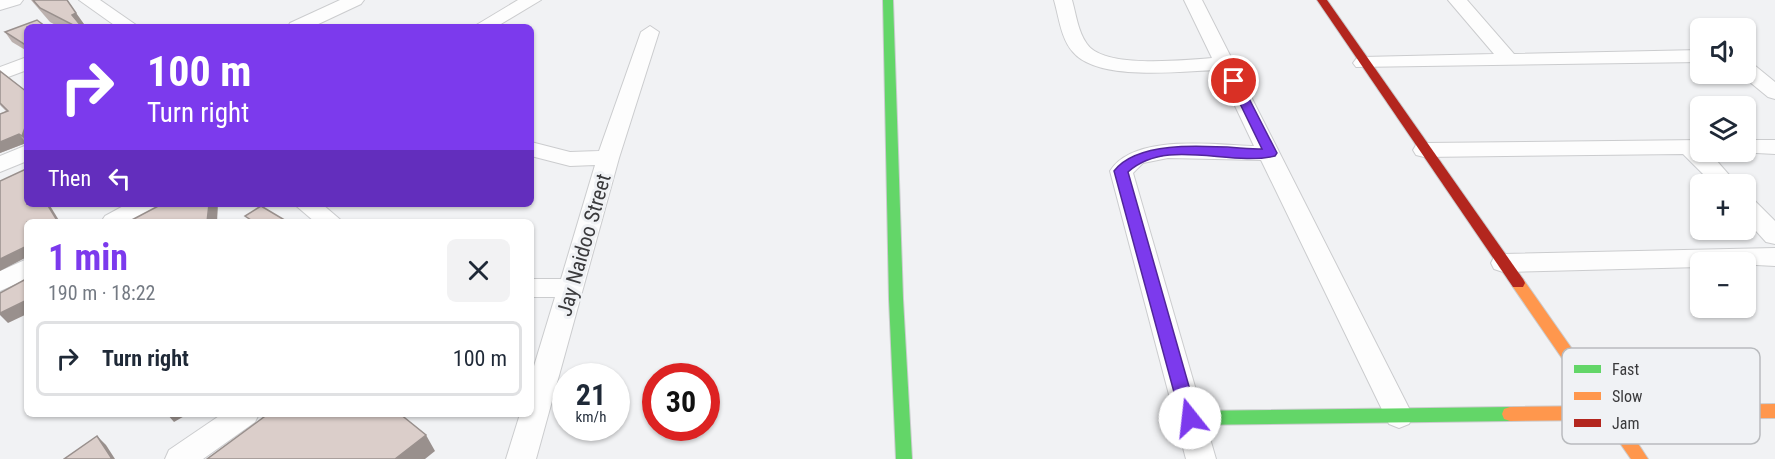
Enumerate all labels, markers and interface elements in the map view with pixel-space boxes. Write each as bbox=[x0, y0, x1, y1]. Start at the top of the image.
map controls bbox=[1690, 18, 1756, 318]
button: sound bbox=[1690, 18, 1756, 84]
text: 100 m bbox=[147, 47, 252, 96]
icon: right bbox=[48, 48, 126, 126]
pin bbox=[1208, 55, 1259, 106]
icon: arrive bbox=[1217, 64, 1250, 97]
button: layers bbox=[1690, 96, 1756, 162]
text: Turn right bbox=[147, 97, 249, 129]
icon: left bbox=[103, 162, 136, 195]
text: Then bbox=[48, 166, 91, 191]
street label: Jay Naidoo Street bbox=[552, 171, 616, 319]
button: + bbox=[1690, 174, 1756, 240]
text: 1 min bbox=[48, 237, 128, 279]
button: close bbox=[447, 239, 510, 302]
button: − bbox=[1690, 252, 1756, 318]
text: 190 m · 18:22 bbox=[48, 281, 155, 305]
icon: right bbox=[51, 342, 84, 375]
text: Turn right bbox=[102, 346, 189, 371]
text: 100 m bbox=[453, 346, 507, 371]
legend bbox=[1562, 348, 1760, 444]
text: Fast bbox=[1612, 360, 1639, 379]
speed limit sign: 30 bbox=[642, 363, 720, 441]
text: 21 bbox=[576, 377, 606, 412]
position arrow bbox=[1158, 386, 1222, 450]
text: Slow bbox=[1612, 387, 1642, 406]
text: km/h bbox=[576, 408, 606, 426]
text: Jam bbox=[1612, 414, 1639, 433]

